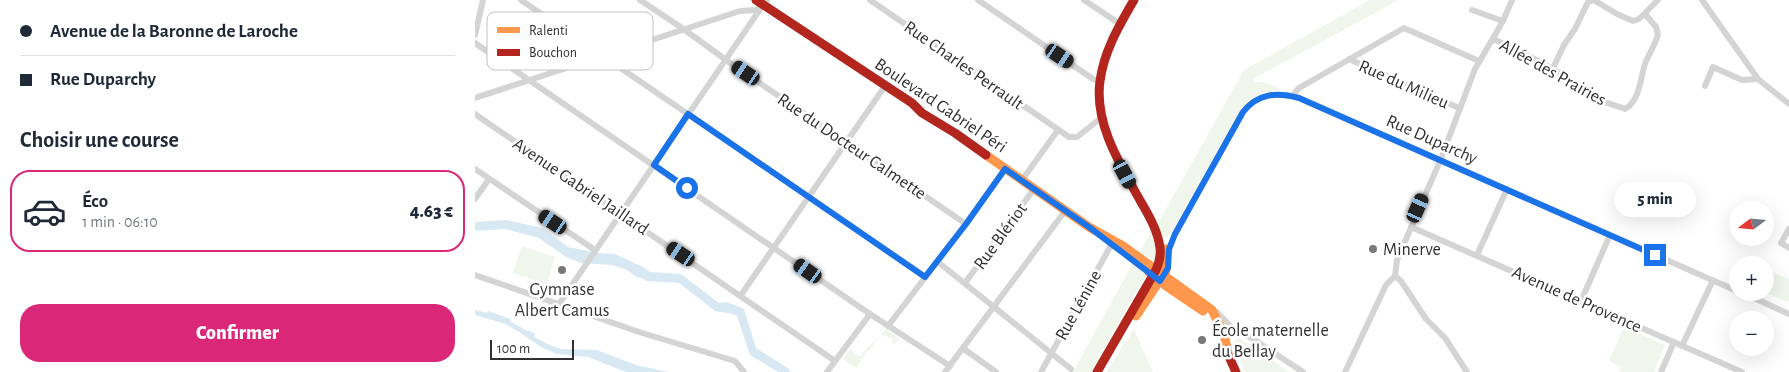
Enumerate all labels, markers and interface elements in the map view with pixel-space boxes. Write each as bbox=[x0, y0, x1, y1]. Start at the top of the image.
legend bbox=[487, 12, 653, 70]
street label: Rue Charles Perrault bbox=[900, 18, 1027, 114]
text: Avenue de la Baronne de Laroche bbox=[50, 22, 298, 41]
text: Ralenti bbox=[529, 24, 568, 38]
street label: Allée des Prairies bbox=[1496, 36, 1609, 110]
car bbox=[1043, 41, 1076, 71]
text: Bouchon bbox=[529, 46, 577, 60]
street label: Boulevard Gabriel Péri bbox=[871, 55, 1010, 157]
street label: Rue du Milieu bbox=[1356, 57, 1451, 113]
car bbox=[729, 58, 762, 88]
text: Rue Duparchy bbox=[50, 70, 156, 89]
street label: Rue du Docteur Calmette bbox=[774, 90, 929, 203]
street label: Rue Duparchy bbox=[1383, 112, 1480, 168]
text: Choisir une course bbox=[20, 129, 179, 151]
street label: Avenue Gabriel Jaillard bbox=[509, 135, 652, 239]
car bbox=[1111, 157, 1138, 191]
route start bbox=[676, 177, 698, 199]
callout: 5 min bbox=[1614, 182, 1696, 218]
icon: car bbox=[22, 189, 67, 234]
car bbox=[1405, 191, 1430, 225]
text: 5 min bbox=[1637, 191, 1673, 207]
text: Éco bbox=[82, 192, 108, 211]
street label: Rue Blériot bbox=[971, 200, 1031, 273]
north arrow bbox=[1729, 201, 1774, 246]
map controls bbox=[1729, 201, 1774, 356]
text: 4.63 € bbox=[410, 202, 453, 221]
car bbox=[536, 207, 569, 237]
text: 1 min · 06:10 bbox=[82, 214, 158, 230]
car bbox=[664, 239, 697, 269]
place label: Minerve bbox=[1383, 241, 1441, 259]
marker: Minerve bbox=[1367, 243, 1379, 255]
route end bbox=[1644, 244, 1666, 266]
car bbox=[791, 256, 824, 286]
button: + bbox=[1729, 256, 1774, 301]
street label: Avenue de Provence bbox=[1509, 263, 1644, 337]
marker: Gymnase Albert Camus bbox=[556, 264, 568, 276]
street label: Rue Lénine bbox=[1052, 268, 1105, 343]
place label: Gymnase Albert Camus bbox=[515, 281, 609, 320]
button: Confirmer bbox=[20, 304, 455, 362]
button: − bbox=[1729, 311, 1774, 356]
place label: École maternelle du Bellay bbox=[1212, 319, 1329, 361]
marker: École maternelle du Bellay bbox=[1196, 334, 1208, 346]
scale bar bbox=[490, 337, 574, 360]
text: 100 m bbox=[497, 342, 530, 356]

